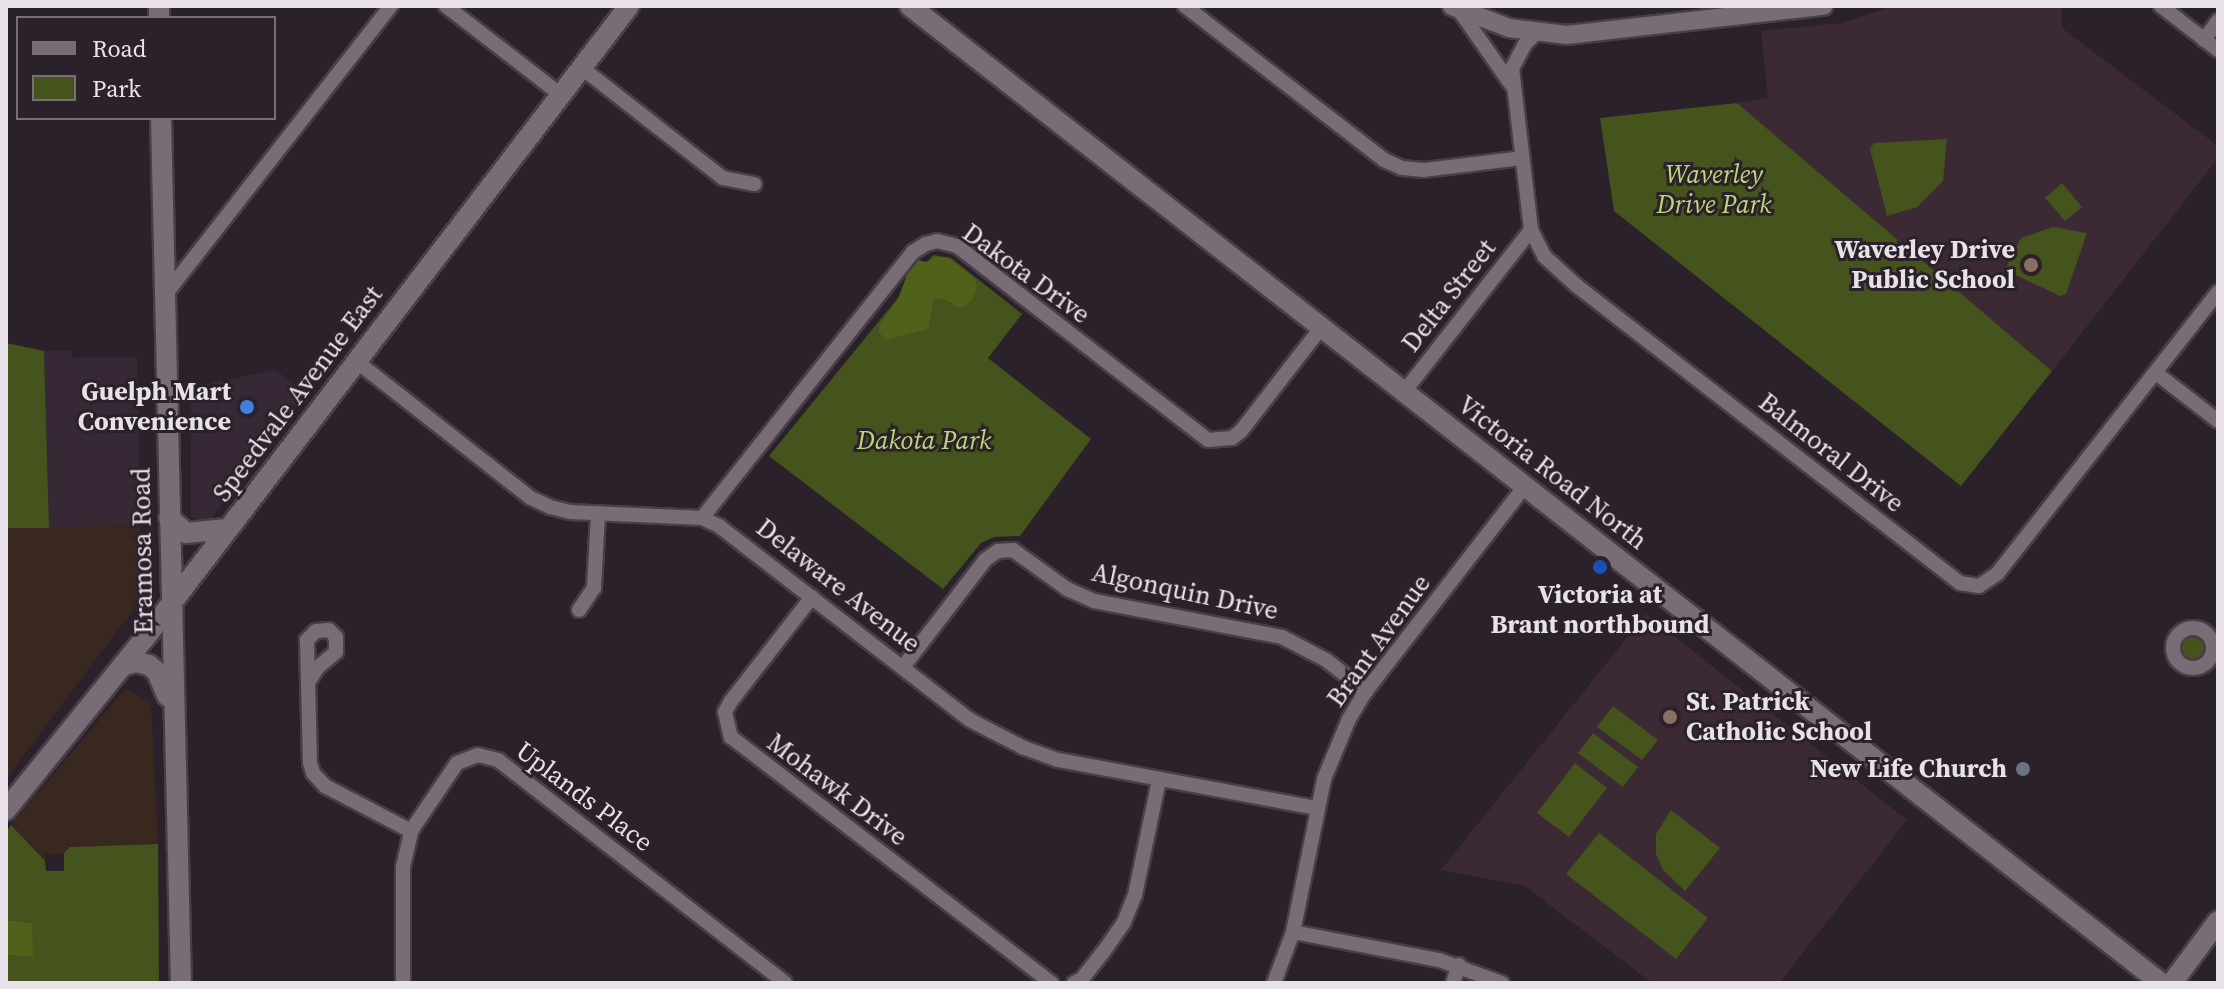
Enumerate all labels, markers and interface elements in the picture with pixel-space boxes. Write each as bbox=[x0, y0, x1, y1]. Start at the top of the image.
legend bbox=[16, 16, 276, 120]
text: Road bbox=[92, 32, 146, 65]
text: Park bbox=[92, 72, 141, 105]
park label: Waverley Drive Park bbox=[1656, 159, 1772, 220]
street label: Dakota Drive bbox=[956, 217, 1096, 331]
street label: Delta Street bbox=[1395, 234, 1503, 358]
place label: Waverley Drive Public School bbox=[1834, 234, 2015, 296]
marker: Waverley Drive Public School bbox=[2022, 256, 2040, 274]
street label: Speedvale Avenue East bbox=[207, 280, 389, 508]
place label: Guelph Mart Convenience bbox=[78, 376, 231, 438]
street label: Balmoral Drive bbox=[1752, 387, 1910, 519]
street label: Victoria Road North bbox=[1451, 389, 1653, 557]
marker: Guelph Mart Convenience bbox=[238, 398, 256, 416]
park label: Dakota Park bbox=[857, 425, 991, 457]
street label: Eramosa Road bbox=[126, 467, 160, 635]
street label: Delaware Avenue bbox=[750, 512, 926, 660]
street label: Algonquin Drive bbox=[1089, 557, 1281, 627]
marker: Victoria at Brant northbound bbox=[1591, 558, 1609, 576]
street label: Brant Avenue bbox=[1321, 569, 1437, 713]
place label: Victoria at Brant northbound bbox=[1490, 579, 1710, 640]
place label: St. Patrick Catholic School bbox=[1686, 686, 1872, 748]
marker: St. Patrick Catholic School bbox=[1661, 708, 1679, 726]
street label: Mohawk Drive bbox=[761, 727, 913, 853]
street label: Uplands Place bbox=[509, 735, 659, 859]
place label: New Life Church bbox=[1810, 753, 2007, 785]
marker: New Life Church bbox=[2014, 760, 2032, 778]

